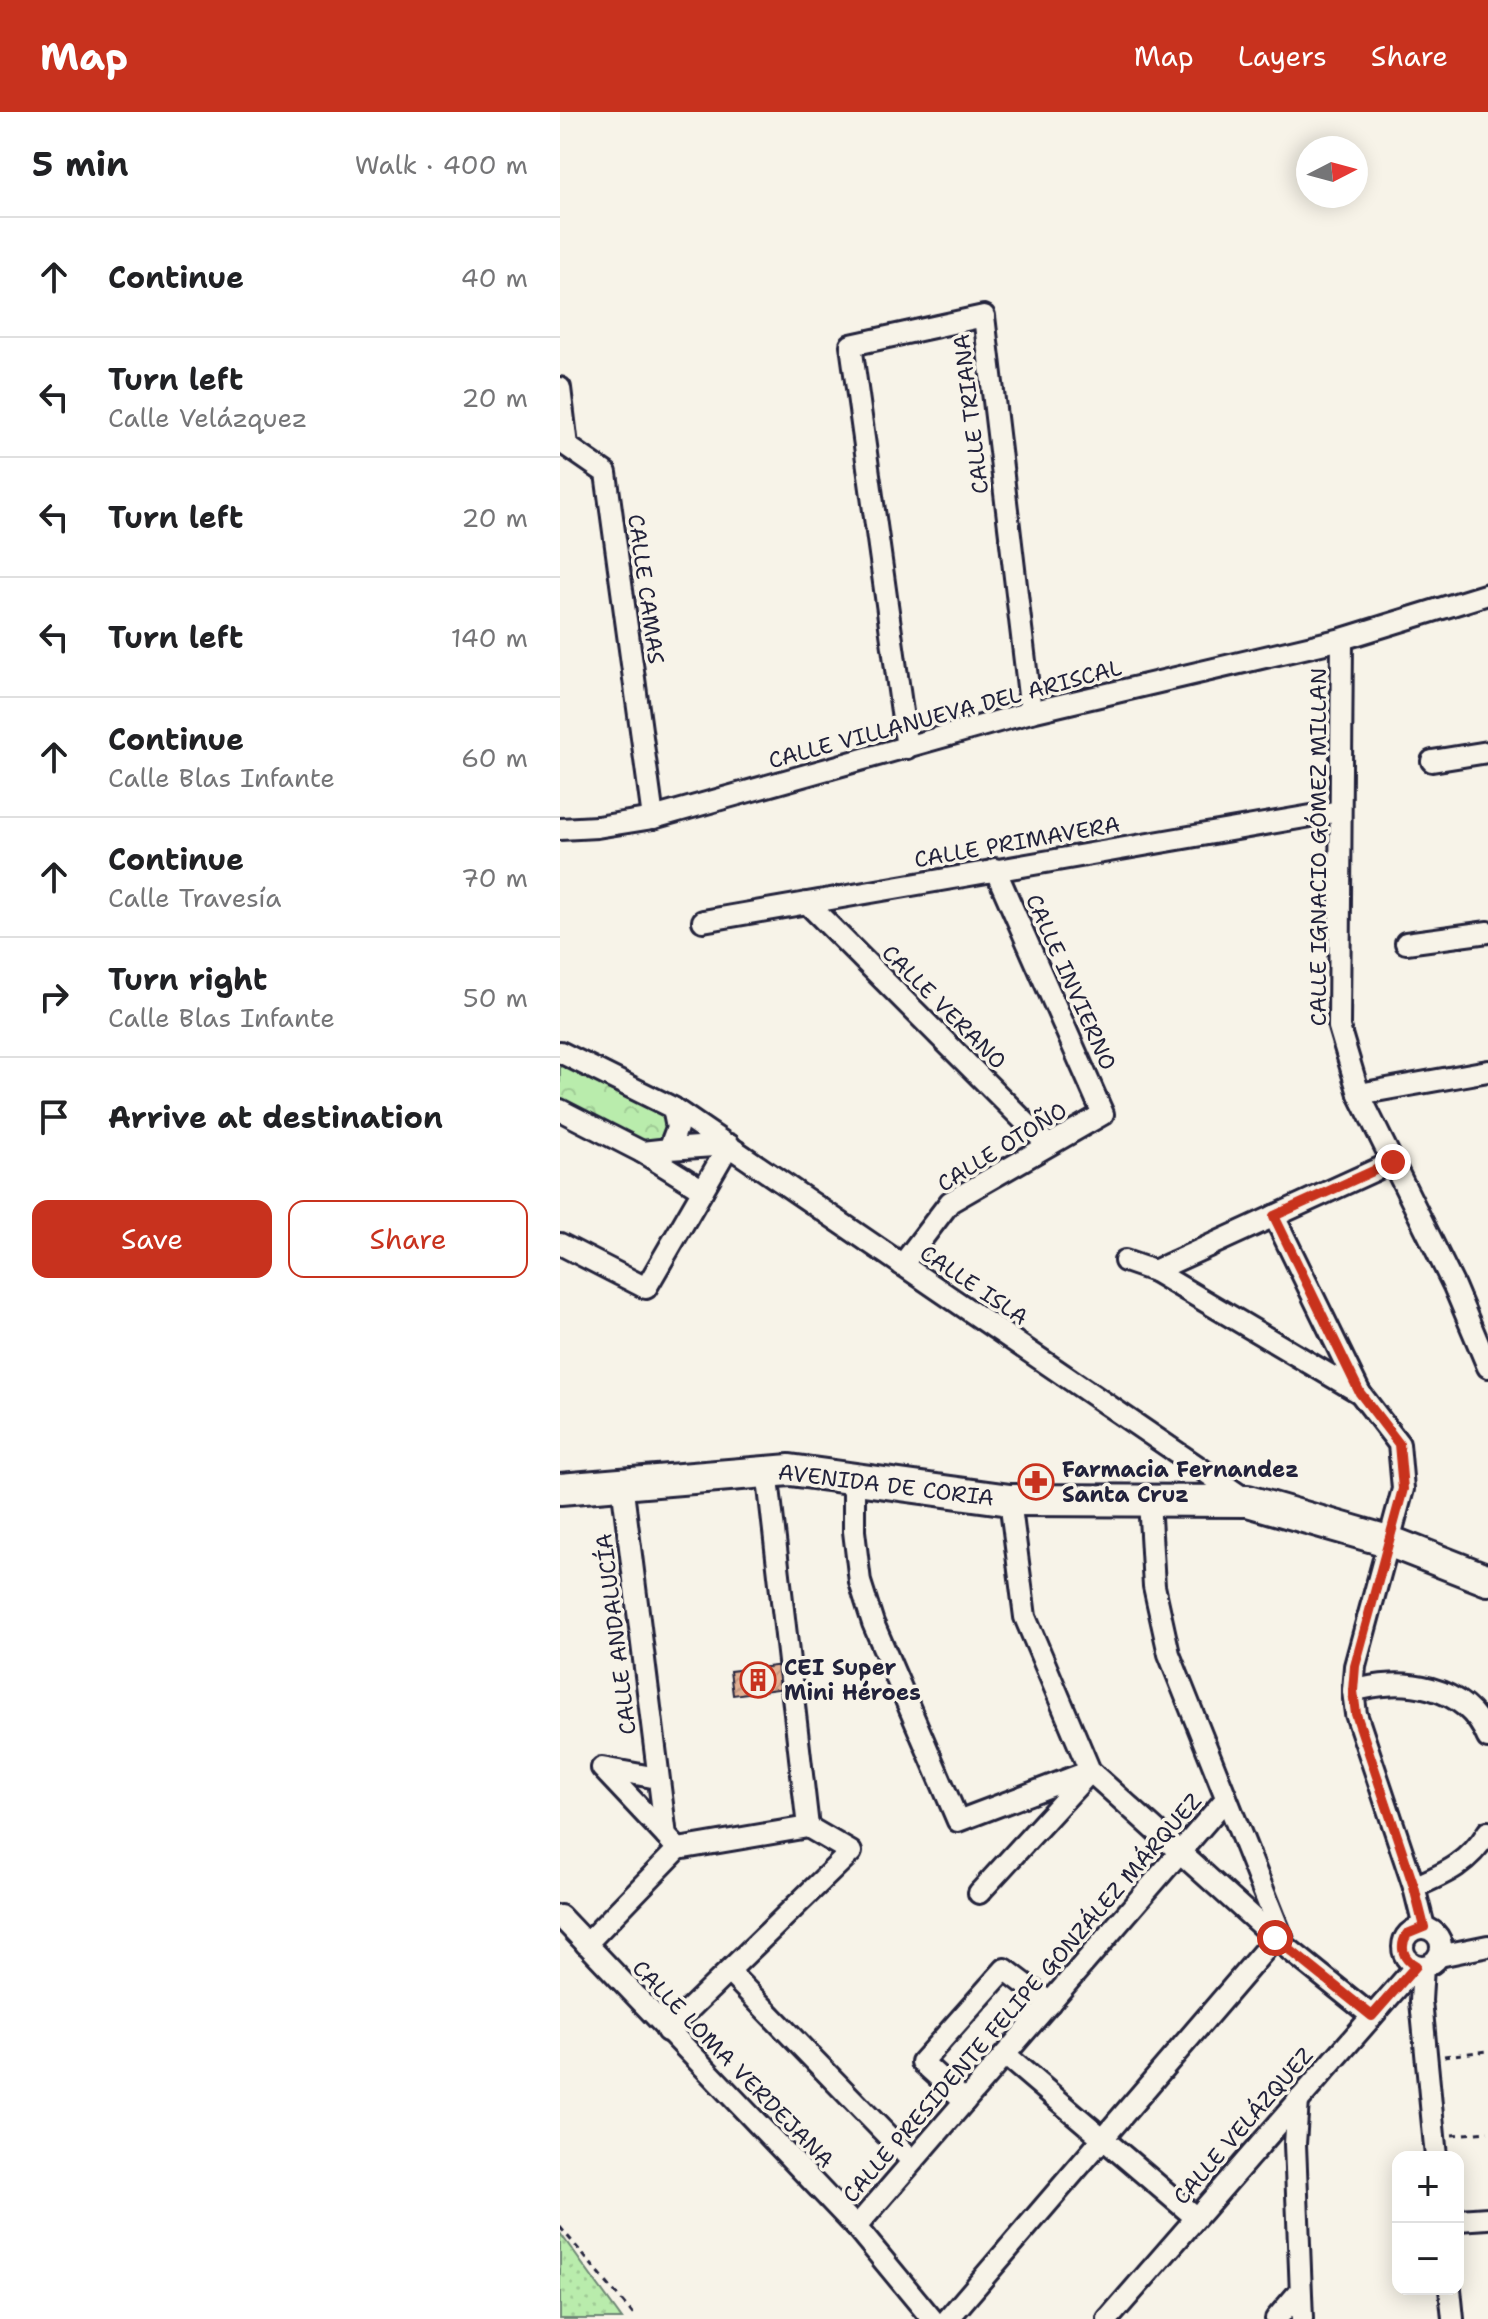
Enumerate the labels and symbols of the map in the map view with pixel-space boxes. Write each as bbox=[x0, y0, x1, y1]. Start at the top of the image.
north arrow bbox=[1296, 136, 1368, 208]
street label: CALLE TRIANA bbox=[947, 332, 995, 496]
street label: CALLE CAMAS bbox=[621, 512, 671, 666]
street label: CALLE VILLANUEVA DEL ARISCAL bbox=[765, 653, 1125, 775]
street label: CALLE IGNACIO GÓMEZ MILLAN bbox=[1304, 668, 1333, 1026]
street label: CALLE PRIMAVERA bbox=[912, 810, 1122, 874]
street label: CALLE INVIERNO bbox=[1019, 889, 1123, 1075]
street label: CALLE VERANO bbox=[876, 939, 1012, 1075]
street label: CALLE OTOÑO bbox=[932, 1096, 1072, 1198]
route end bbox=[1375, 1144, 1411, 1180]
street label: CALLE ISLA bbox=[914, 1238, 1034, 1332]
place label: Farmacia Fernandez Santa Cruz bbox=[1062, 1455, 1299, 1509]
street label: AVENIDA DE CORIA bbox=[776, 1457, 996, 1513]
pharmacy icon: Farmacia Fernandez Santa Cruz bbox=[1017, 1463, 1055, 1501]
street label: CALLE ANDALUCÍA bbox=[589, 1532, 643, 1736]
place label: CEI Super Mini Héroes bbox=[784, 1653, 921, 1707]
building icon: CEI Super Mini Héroes bbox=[739, 1661, 777, 1699]
street label: CALLE PRESIDENTE FELIPE GONZÁLEZ MÁRQUEZ bbox=[836, 1787, 1208, 2209]
route start bbox=[1257, 1920, 1293, 1956]
street label: CALLE LOMA VERDEJANA bbox=[626, 1954, 840, 2174]
street label: CALLE VELÁZQUEZ bbox=[1167, 2041, 1319, 2211]

